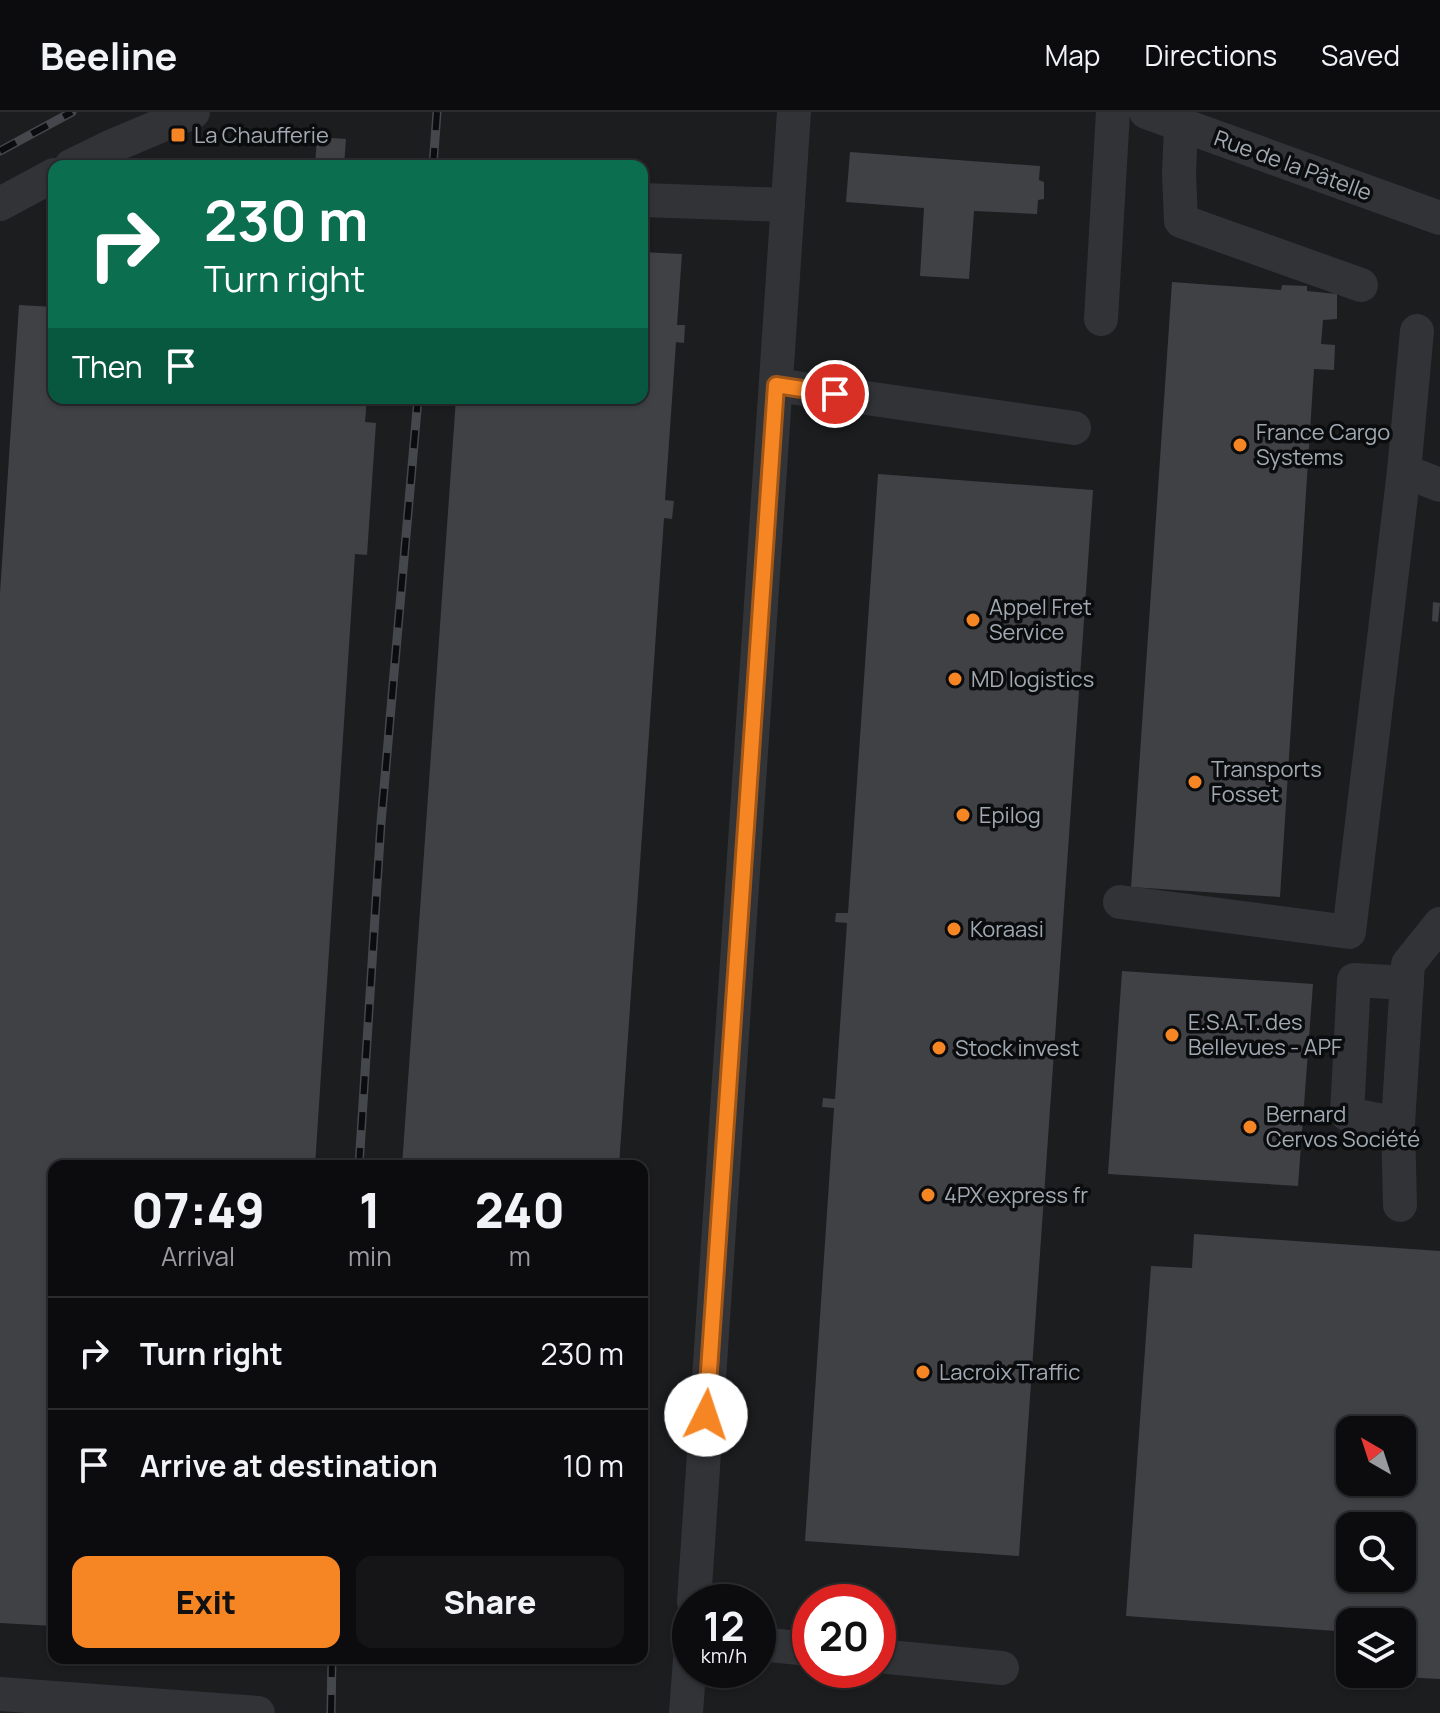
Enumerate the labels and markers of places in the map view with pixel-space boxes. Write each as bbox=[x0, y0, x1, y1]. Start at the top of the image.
place label: La Chaufferie bbox=[194, 120, 329, 150]
marker: La Chaufferie bbox=[169, 126, 187, 144]
pin bbox=[801, 360, 869, 428]
place label: France Cargo Systems bbox=[1256, 417, 1390, 472]
marker: France Cargo Systems bbox=[1231, 436, 1249, 454]
place label: Appel Fret Service bbox=[989, 592, 1092, 647]
marker: Appel Fret Service bbox=[964, 611, 982, 629]
place label: MD logistics bbox=[971, 664, 1094, 694]
marker: MD logistics bbox=[946, 670, 964, 688]
place label: Transports Fosset bbox=[1211, 754, 1322, 809]
marker: Transports Fosset bbox=[1186, 773, 1204, 791]
place label: Epilog bbox=[979, 800, 1041, 830]
marker: Epilog bbox=[954, 806, 972, 824]
place label: Koraasi bbox=[970, 914, 1044, 944]
marker: Koraasi bbox=[945, 920, 963, 938]
place label: E.S.A.T. des Bellevues - APF bbox=[1188, 1007, 1342, 1062]
marker: E.S.A.T. des Bellevues - APF bbox=[1163, 1026, 1181, 1044]
place label: Stock invest bbox=[955, 1033, 1080, 1063]
marker: Stock invest bbox=[930, 1039, 948, 1057]
place label: Bernard Cervos Société bbox=[1266, 1099, 1420, 1154]
marker: Bernard Cervos Société bbox=[1241, 1118, 1259, 1136]
place label: 4PX express fr bbox=[944, 1180, 1088, 1210]
marker: 4PX express fr bbox=[919, 1186, 937, 1204]
place label: Lacroix Traffic bbox=[939, 1357, 1080, 1387]
marker: Lacroix Traffic bbox=[914, 1363, 932, 1381]

